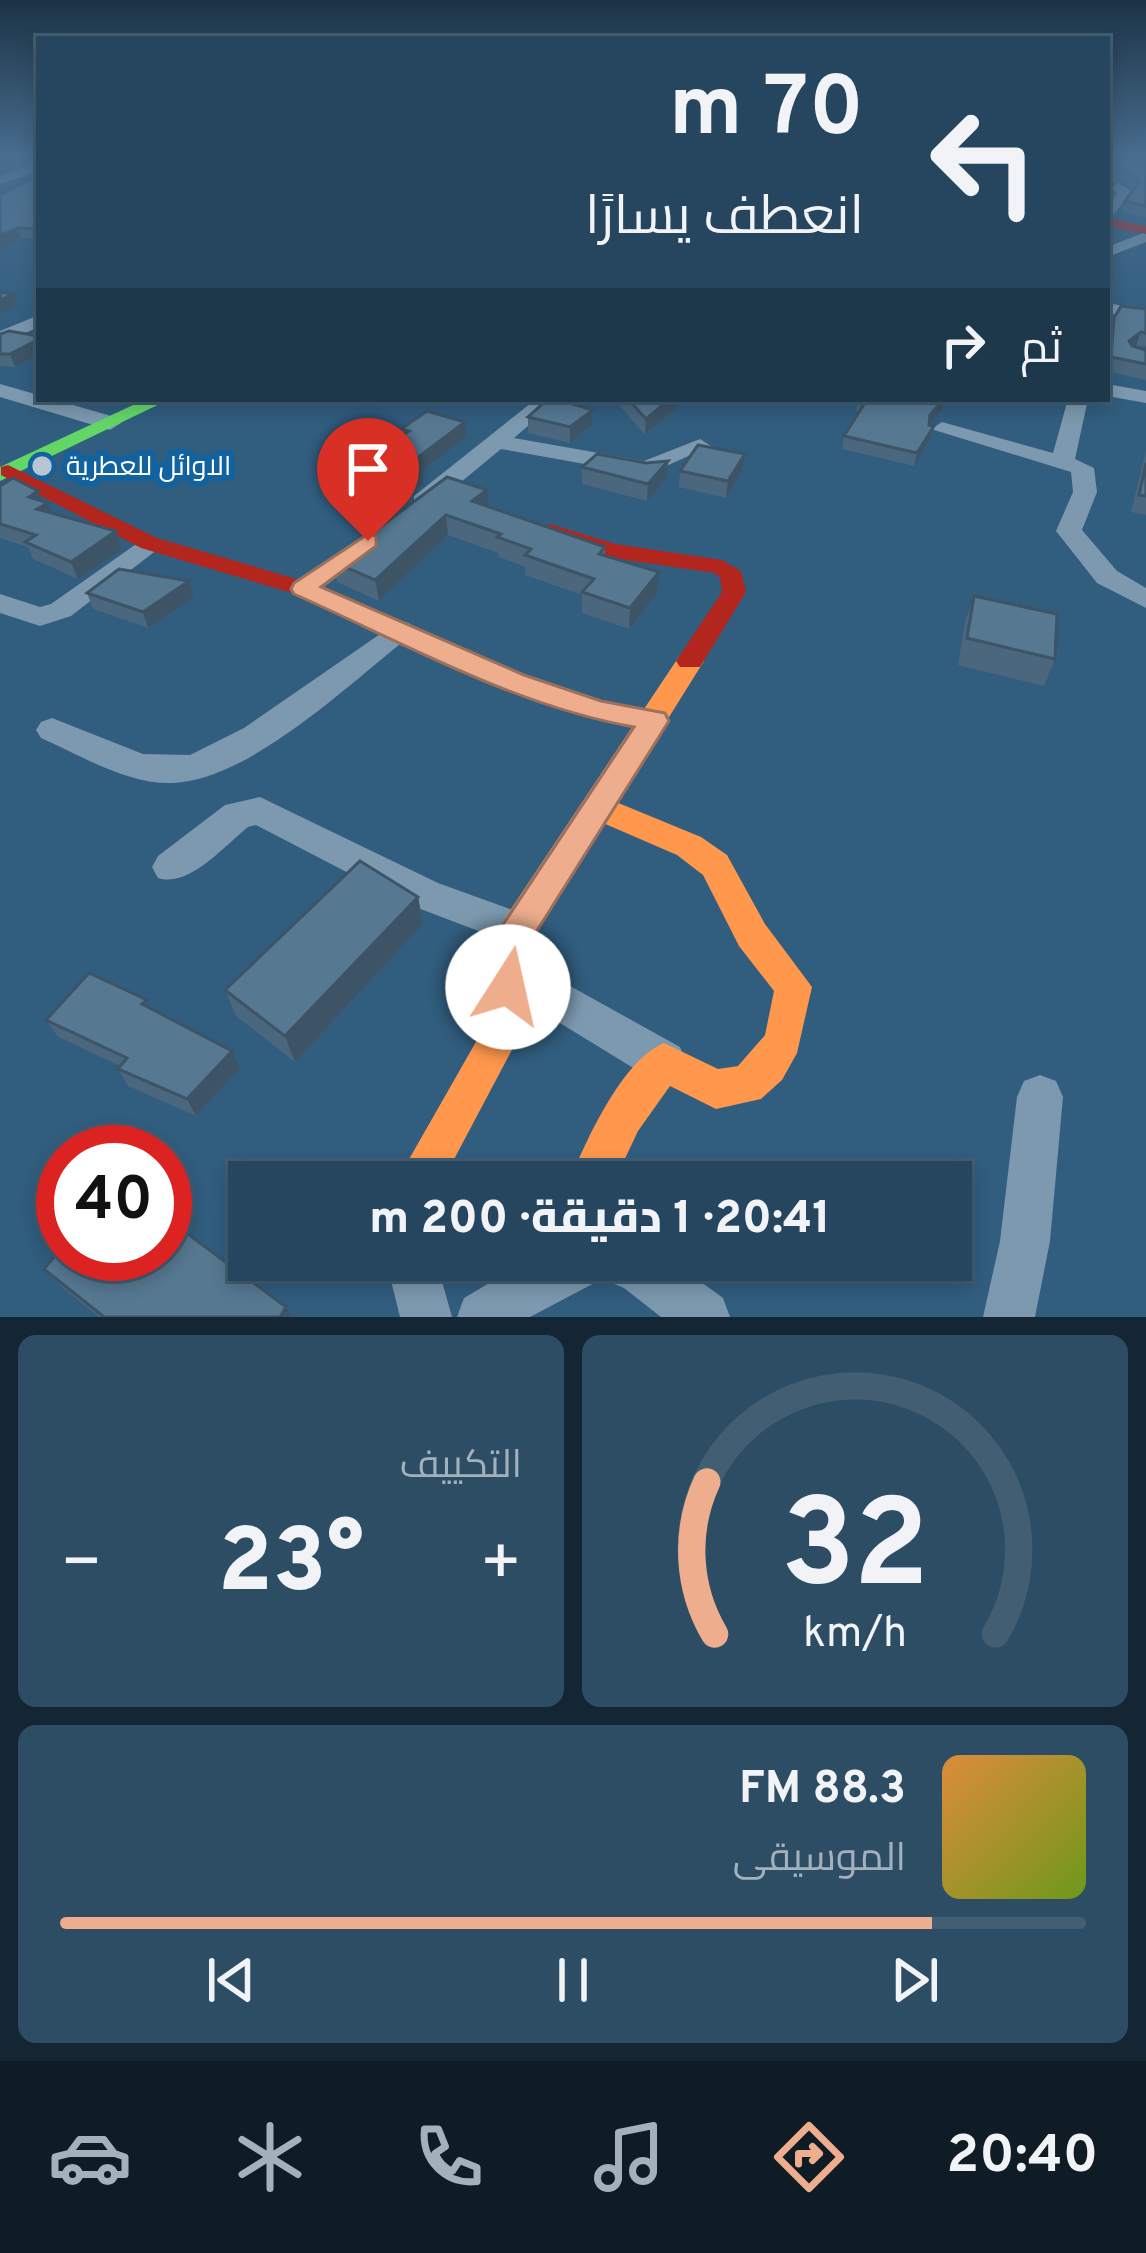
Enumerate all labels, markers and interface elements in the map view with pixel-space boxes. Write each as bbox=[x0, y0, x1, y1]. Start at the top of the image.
text: 70 m bbox=[669, 59, 864, 165]
icon: left bbox=[906, 84, 1062, 240]
text: انعطف يسارًا bbox=[585, 185, 864, 254]
icon: right bbox=[930, 312, 996, 378]
text: ثم bbox=[1020, 322, 1062, 379]
pin bbox=[317, 418, 419, 541]
icon: arrive bbox=[335, 436, 401, 502]
place label: الاوائل للعطرية bbox=[66, 451, 231, 485]
marker: الاوائل للعطرية bbox=[29, 453, 55, 479]
position arrow bbox=[445, 924, 571, 1050]
speed limit sign: 40 bbox=[36, 1125, 192, 1281]
text: 20:41 · 1 دقيقة · 200 m bbox=[369, 1192, 831, 1249]
text: التكييف bbox=[400, 1443, 522, 1492]
text: 32 bbox=[781, 1473, 929, 1631]
text: 23° bbox=[218, 1510, 364, 1623]
text: − bbox=[60, 1525, 103, 1608]
text: + bbox=[479, 1525, 522, 1608]
text: km/h bbox=[803, 1608, 907, 1662]
text: 88.3 FM bbox=[739, 1762, 906, 1819]
text: الموسيقى bbox=[733, 1836, 906, 1885]
icon: previous bbox=[198, 1947, 264, 2013]
icon: pause bbox=[540, 1947, 606, 2013]
icon: next bbox=[882, 1947, 948, 2013]
icon: car bbox=[48, 2115, 132, 2199]
icon: climate bbox=[228, 2115, 312, 2199]
icon: phone bbox=[407, 2115, 491, 2199]
icon: music bbox=[587, 2115, 671, 2199]
icon: directions bbox=[767, 2115, 851, 2199]
text: 20:40 bbox=[946, 2123, 1098, 2192]

